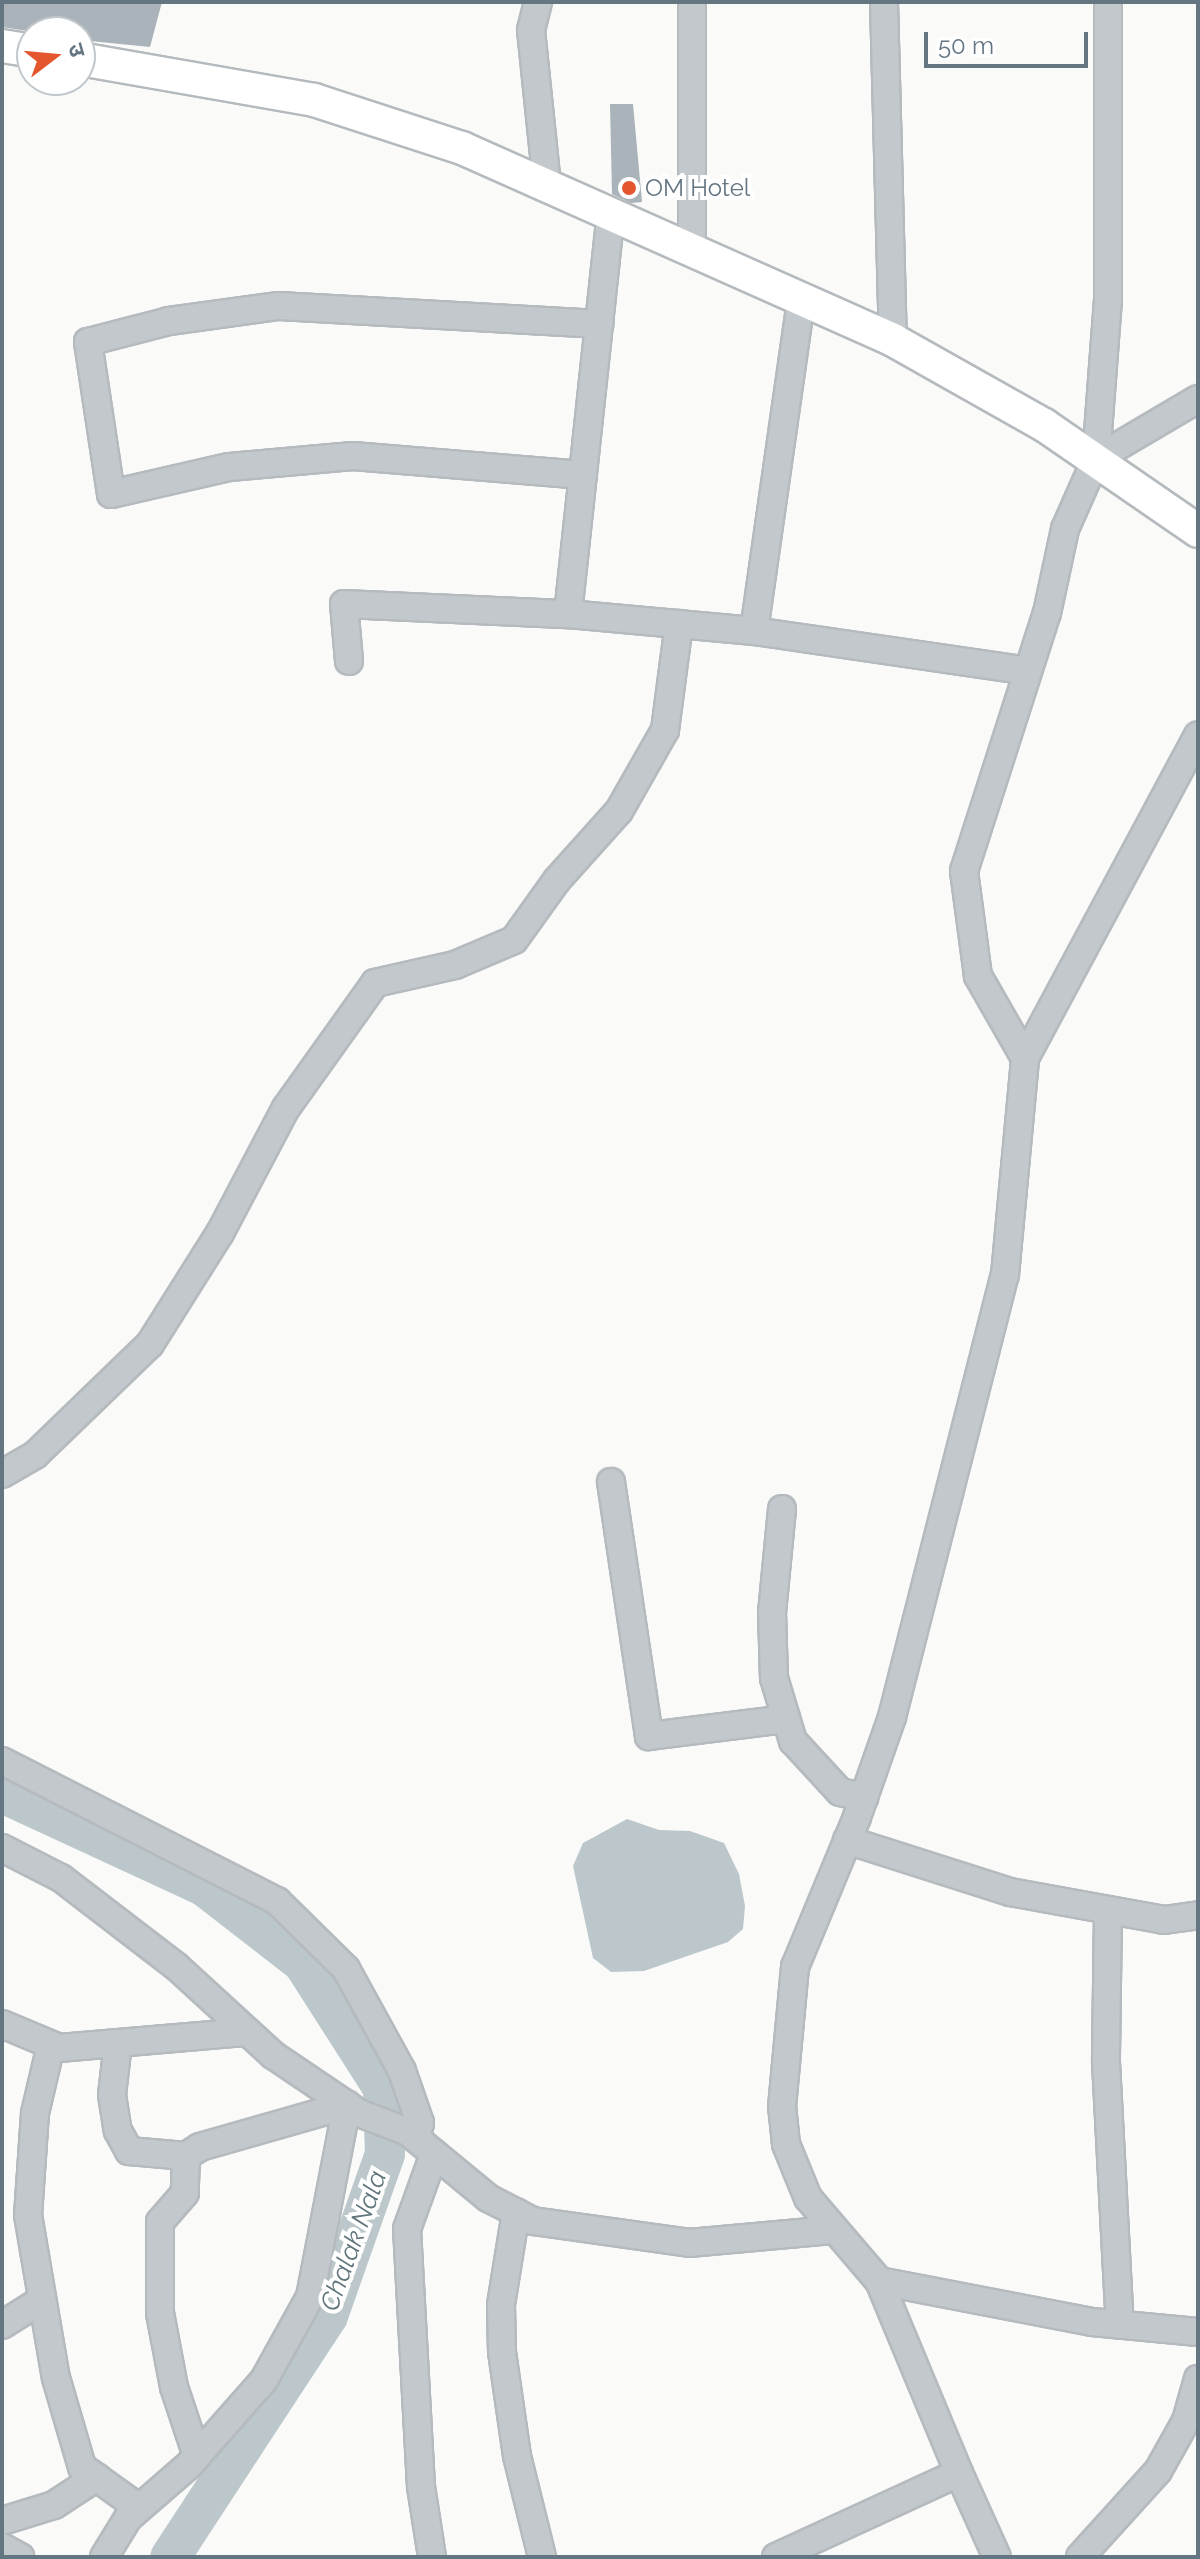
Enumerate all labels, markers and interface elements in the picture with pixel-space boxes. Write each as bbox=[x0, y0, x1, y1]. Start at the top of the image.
north arrow bbox=[16, 16, 96, 96]
scale bar bbox=[928, 16, 1092, 66]
text: 50 m bbox=[938, 31, 994, 60]
text: उ bbox=[63, 40, 91, 60]
place label: OM Hotel bbox=[645, 174, 750, 202]
marker: OM Hotel bbox=[620, 179, 638, 197]
water label: Chalak Nala bbox=[314, 2167, 394, 2315]

